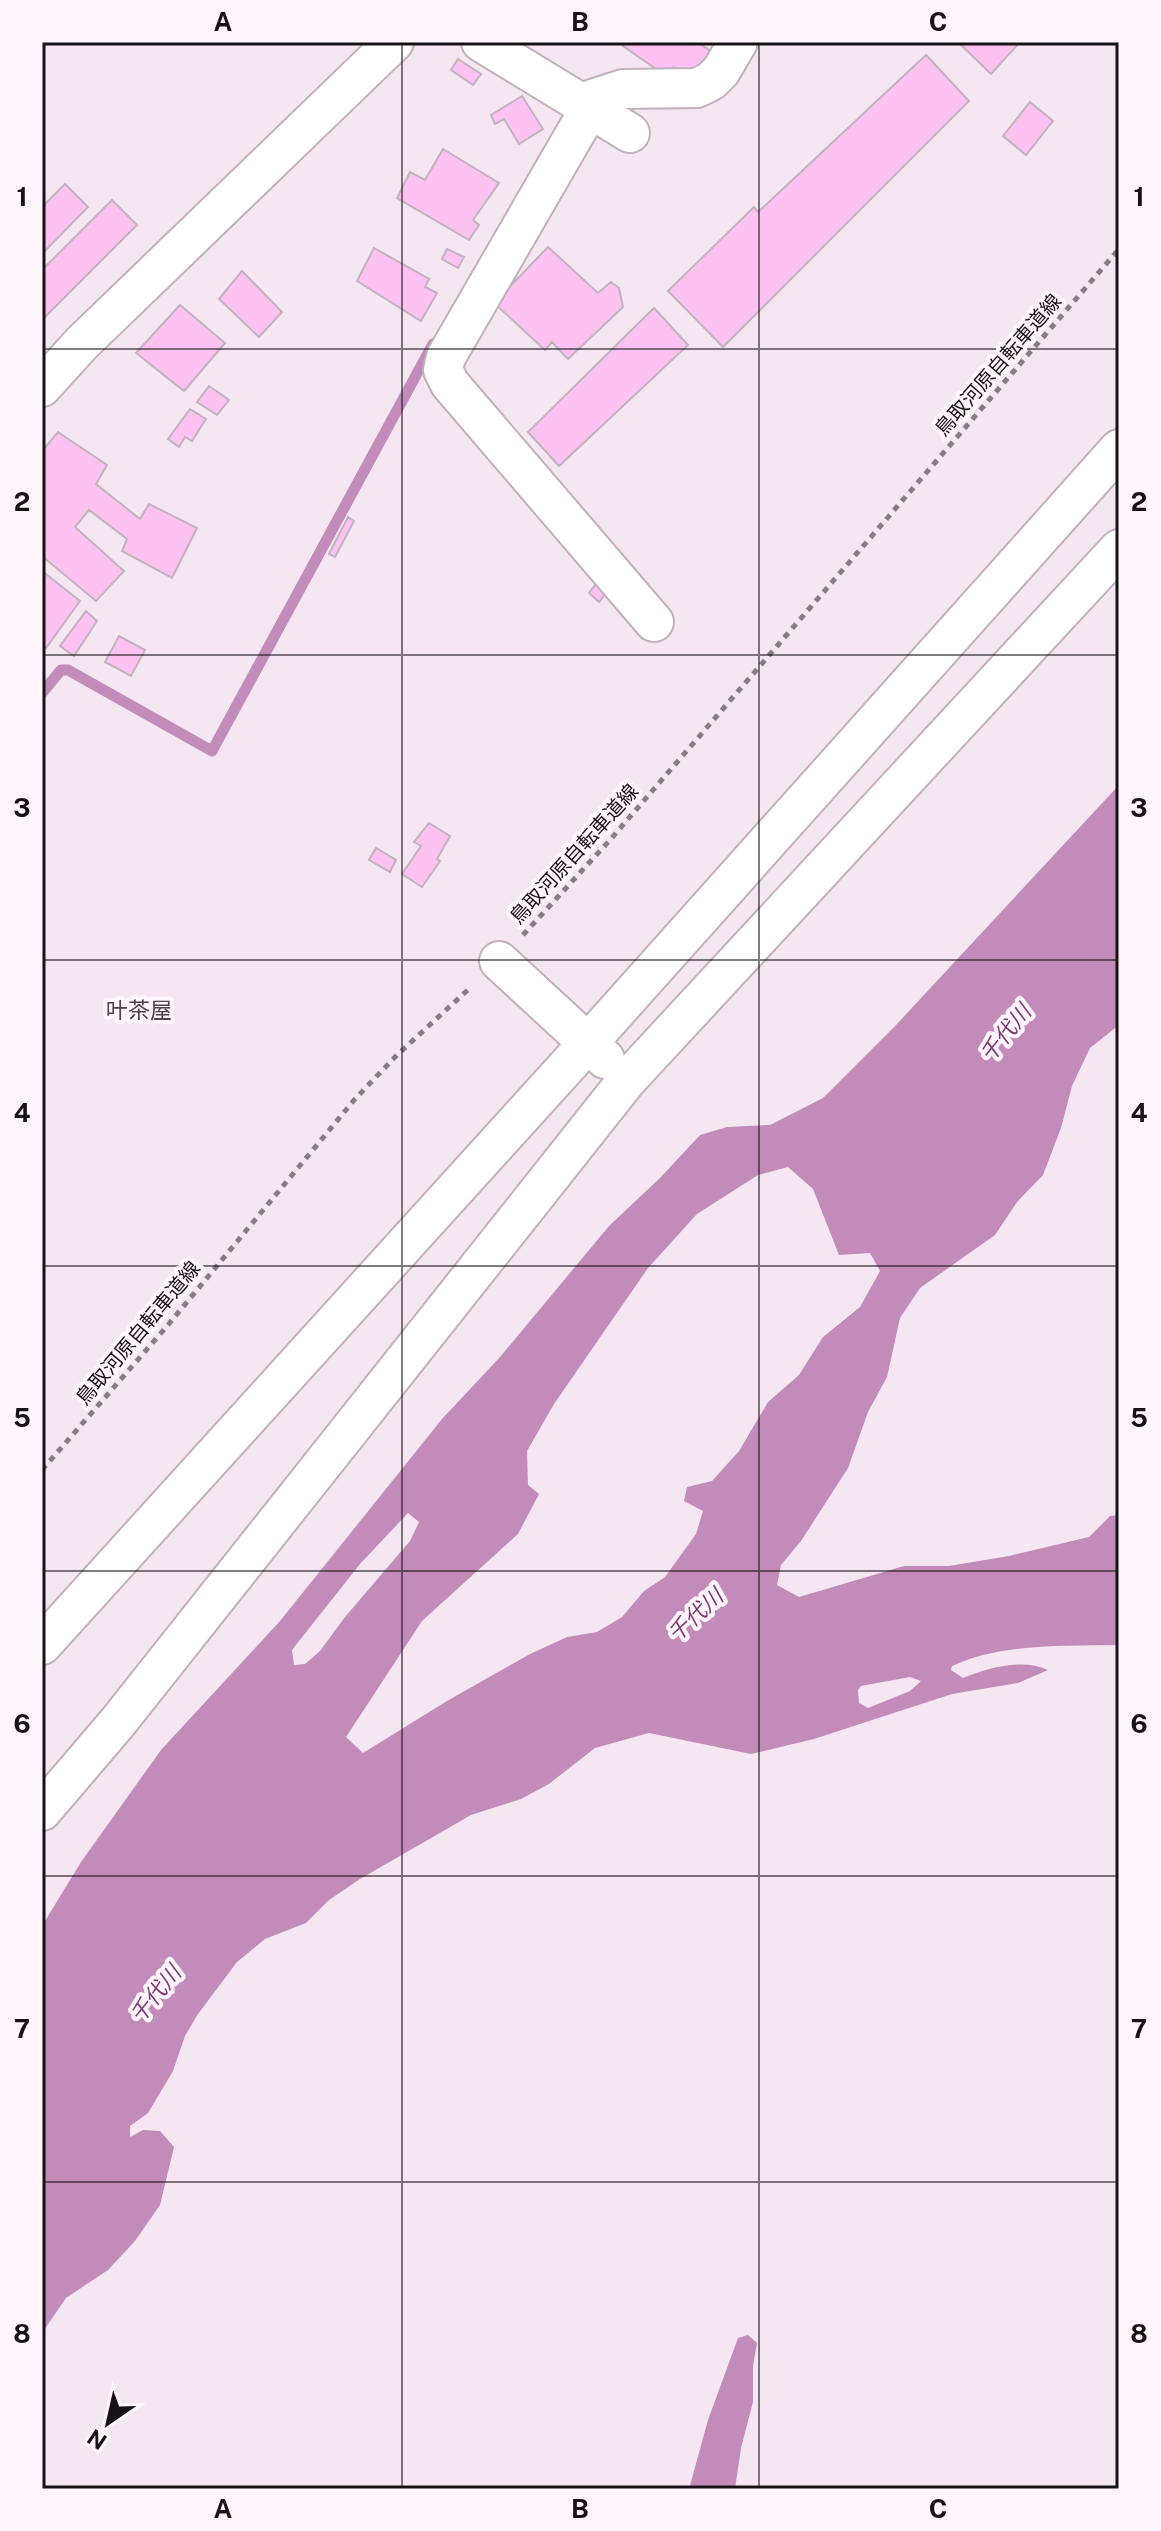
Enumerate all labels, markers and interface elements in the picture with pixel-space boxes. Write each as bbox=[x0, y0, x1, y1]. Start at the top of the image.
text: A bbox=[214, 6, 233, 37]
text: B bbox=[571, 6, 589, 37]
text: C bbox=[929, 6, 947, 37]
text: 1 bbox=[16, 181, 28, 212]
text: 1 bbox=[1133, 181, 1145, 212]
street label: 鳥取河原自転車道線 bbox=[930, 289, 1066, 441]
text: 2 bbox=[14, 486, 30, 517]
text: 2 bbox=[1131, 486, 1147, 517]
street label: 鳥取河原自転車道線 bbox=[505, 779, 643, 929]
text: 3 bbox=[13, 792, 31, 823]
text: 3 bbox=[1130, 792, 1148, 823]
district label: 叶茶屋 bbox=[106, 997, 172, 1023]
water label: 千代川 bbox=[974, 998, 1037, 1067]
text: 4 bbox=[13, 1097, 31, 1128]
text: 4 bbox=[1130, 1097, 1148, 1128]
street label: 鳥取河原自転車道線 bbox=[71, 1256, 205, 1410]
text: 5 bbox=[13, 1402, 31, 1433]
text: 5 bbox=[1130, 1402, 1148, 1433]
water label: 千代川 bbox=[662, 1582, 729, 1647]
text: 6 bbox=[13, 1708, 31, 1739]
text: 6 bbox=[1130, 1708, 1148, 1739]
water label: 千代川 bbox=[124, 1959, 187, 2028]
text: 7 bbox=[14, 2013, 30, 2044]
text: 7 bbox=[1131, 2013, 1147, 2044]
text: 8 bbox=[13, 2318, 31, 2349]
text: 8 bbox=[1130, 2318, 1148, 2349]
north arrow bbox=[68, 2383, 148, 2463]
text: N bbox=[82, 2424, 111, 2455]
text: A bbox=[214, 2493, 233, 2524]
text: B bbox=[571, 2493, 589, 2524]
text: C bbox=[929, 2493, 947, 2524]

